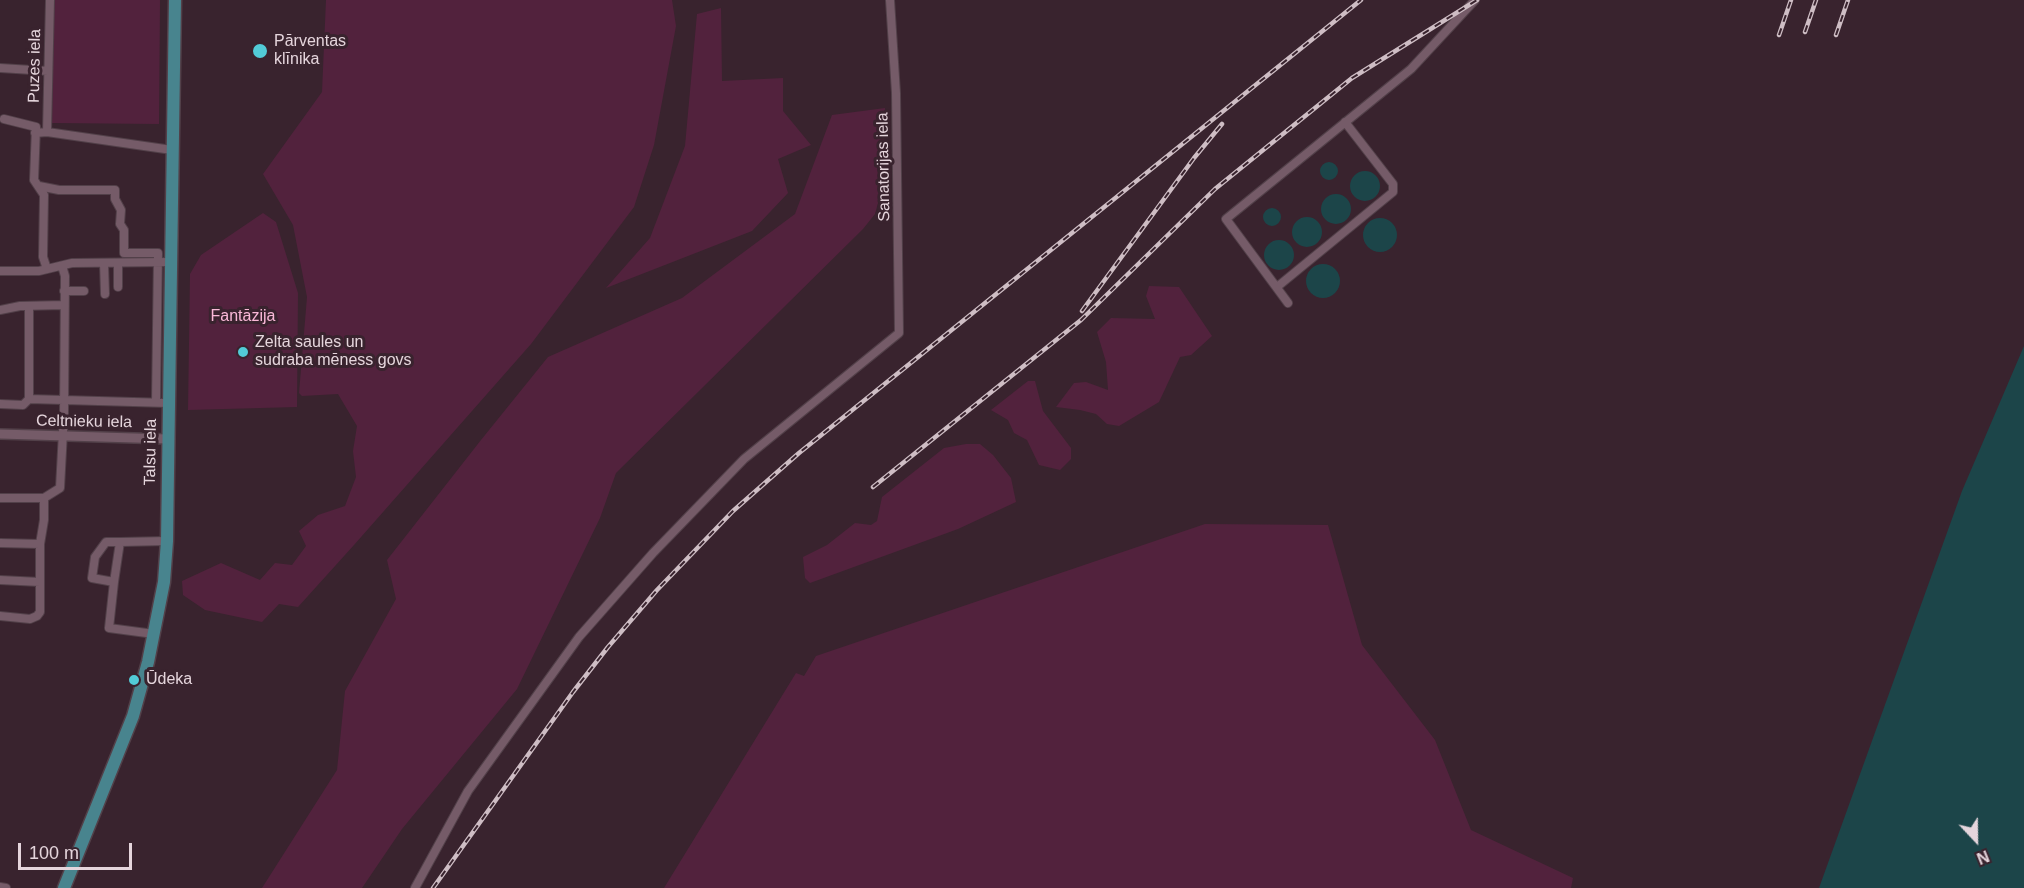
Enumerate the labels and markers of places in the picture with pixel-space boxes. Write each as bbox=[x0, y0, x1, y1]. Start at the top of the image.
place label: Pārventas klīnika bbox=[274, 32, 346, 70]
marker: Pārventas klīnika bbox=[251, 42, 269, 60]
place label: Zelta saules un sudraba mēness govs bbox=[255, 333, 412, 371]
marker: Zelta saules un sudraba mēness govs bbox=[236, 345, 250, 359]
place label: Ūdeka bbox=[146, 670, 192, 690]
marker: Ūdeka bbox=[127, 673, 141, 687]

